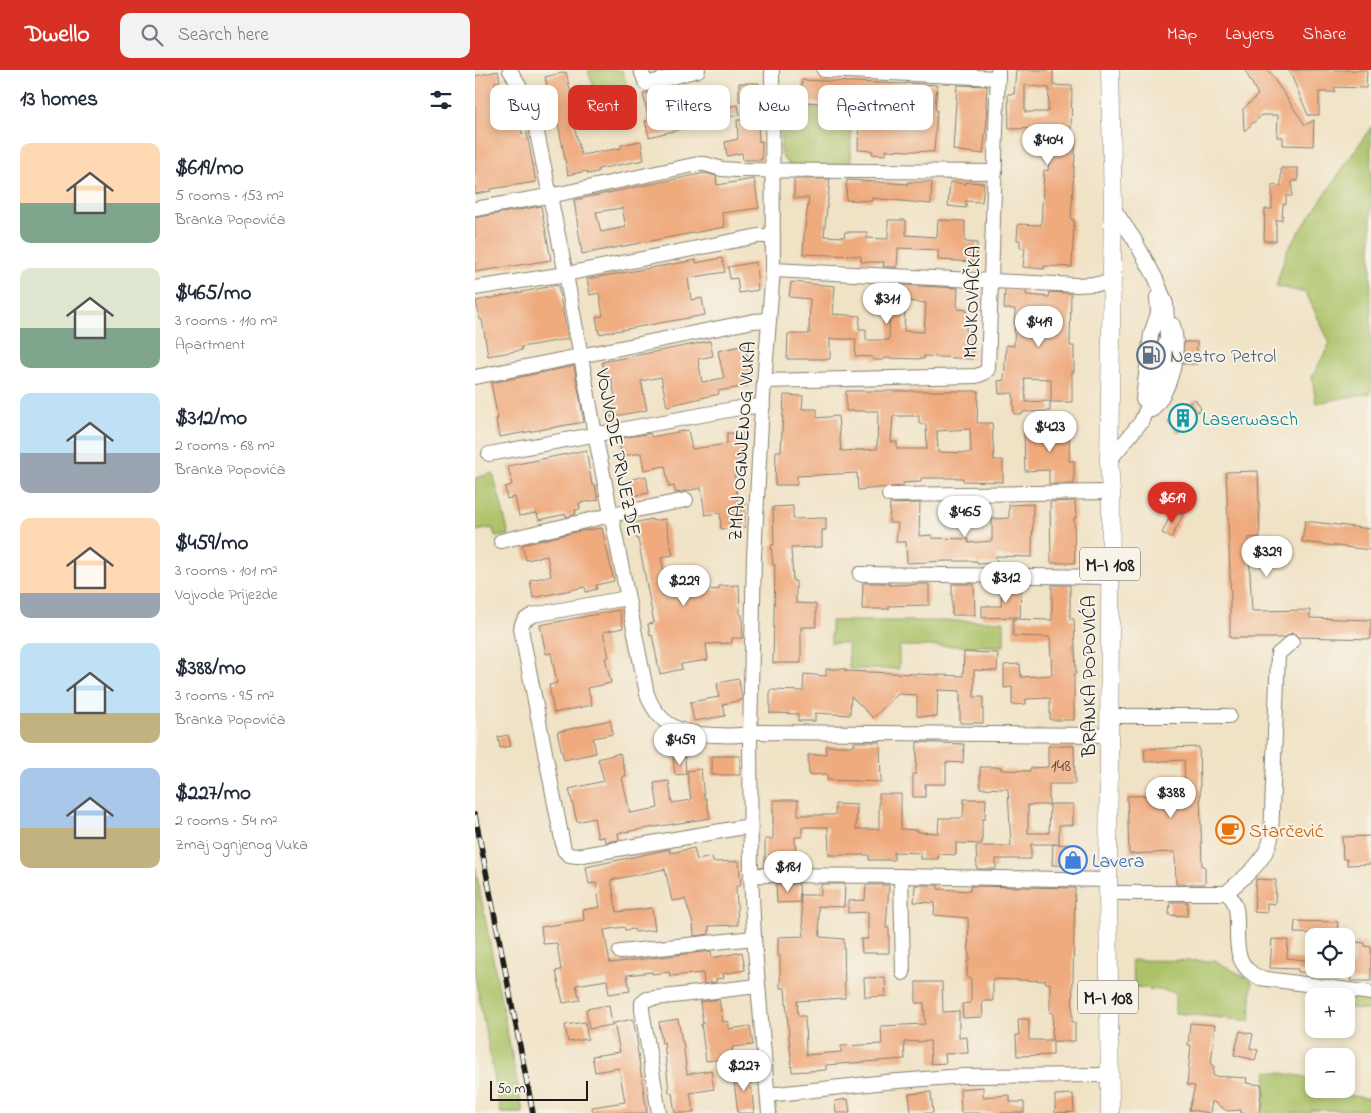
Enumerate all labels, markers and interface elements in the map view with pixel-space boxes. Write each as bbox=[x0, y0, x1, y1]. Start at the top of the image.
search box bbox=[120, 13, 470, 58]
text: Dwello bbox=[25, 18, 90, 53]
icon: search bbox=[138, 21, 166, 49]
text: Search here bbox=[178, 22, 269, 49]
text: Map bbox=[1167, 22, 1197, 48]
text: Layers bbox=[1225, 22, 1275, 48]
text: Share bbox=[1303, 22, 1346, 48]
text: 13 homes bbox=[20, 85, 98, 115]
chip: Buy bbox=[490, 85, 558, 130]
chip: Rent bbox=[568, 85, 637, 130]
chip: Filters bbox=[647, 85, 730, 130]
chip: New bbox=[740, 85, 808, 130]
chip: Apartment bbox=[818, 85, 933, 130]
icon: filters bbox=[427, 86, 455, 114]
pin: $404 bbox=[1018, 124, 1078, 166]
text: $404 bbox=[1033, 128, 1063, 152]
text: $619/mo bbox=[175, 154, 244, 184]
icon: home bbox=[60, 163, 120, 223]
text: 5 rooms · 153 m² bbox=[175, 184, 284, 208]
text: Branka Popovića bbox=[175, 208, 285, 232]
street label: MOJKOVAČKA bbox=[957, 245, 990, 359]
text: $465/mo bbox=[175, 279, 251, 309]
pin: $311 bbox=[857, 282, 917, 325]
text: $311 bbox=[874, 287, 900, 311]
icon: home bbox=[60, 288, 120, 348]
pin: $419 bbox=[1009, 306, 1069, 348]
text: 3 rooms · 110 m² bbox=[175, 309, 277, 333]
text: $419 bbox=[1026, 310, 1052, 334]
text: Apartment bbox=[175, 333, 245, 357]
street label: ZMAJ OGNJENOG VUKA bbox=[722, 340, 765, 542]
fuel station icon: Nestro Petrol bbox=[1136, 340, 1166, 370]
place label: Nestro Petrol bbox=[1170, 343, 1276, 372]
street label: VOJVODE PRIJEZDE bbox=[586, 365, 647, 539]
building icon: Laserwasch bbox=[1168, 403, 1198, 433]
text: $312/mo bbox=[175, 404, 247, 434]
place label: Laserwasch bbox=[1202, 406, 1298, 435]
pin: $423 bbox=[1020, 410, 1080, 453]
icon: home bbox=[60, 413, 120, 473]
text: $423 bbox=[1035, 415, 1065, 439]
text: 2 rooms · 68 m² bbox=[175, 434, 275, 458]
text: Branka Popovića bbox=[175, 458, 285, 482]
pin: $619 bbox=[1142, 482, 1202, 524]
text: $619 bbox=[1159, 486, 1185, 510]
pin: $465 bbox=[935, 496, 995, 538]
text: $465 bbox=[949, 500, 981, 524]
text: $459/mo bbox=[175, 529, 248, 559]
pin: $329 bbox=[1237, 536, 1297, 578]
icon: home bbox=[60, 538, 120, 598]
text: $329 bbox=[1252, 540, 1282, 564]
road number: M-I 108 bbox=[1080, 548, 1140, 580]
text: 3 rooms · 101 m² bbox=[175, 559, 277, 583]
pin: $312 bbox=[976, 562, 1036, 604]
pin: $229 bbox=[654, 564, 714, 607]
text: $312 bbox=[991, 566, 1021, 590]
text: $229 bbox=[669, 569, 699, 593]
text: Vojvode Prijezde bbox=[175, 583, 278, 607]
street label: BRANKA POPOVIĆA bbox=[1076, 595, 1105, 758]
text: $388/mo bbox=[175, 654, 246, 684]
icon: home bbox=[60, 663, 120, 723]
text: 3 rooms · 95 m² bbox=[175, 684, 274, 708]
text: Branka Popovića bbox=[175, 708, 285, 732]
pin: $459 bbox=[650, 724, 710, 766]
text: $459 bbox=[665, 728, 695, 752]
house number: 148 bbox=[1051, 754, 1071, 780]
pin: $388 bbox=[1141, 776, 1201, 819]
text: $227/mo bbox=[175, 779, 251, 809]
text: $388 bbox=[1157, 781, 1185, 805]
icon: home bbox=[60, 788, 120, 848]
text: 2 rooms · 54 m² bbox=[175, 809, 277, 833]
cafe icon: Starčević bbox=[1215, 815, 1245, 845]
place label: Starčević bbox=[1249, 818, 1324, 847]
text: Zmaj Ognjenog Vuka bbox=[175, 833, 308, 857]
shop icon: Lavera bbox=[1058, 845, 1088, 875]
place label: Lavera bbox=[1092, 848, 1144, 877]
pin: $181 bbox=[758, 850, 818, 893]
text: $181 bbox=[775, 855, 801, 879]
map controls bbox=[1305, 928, 1355, 1098]
button: locate bbox=[1305, 928, 1355, 978]
road number: M-I 108 bbox=[1078, 980, 1138, 1014]
button: + bbox=[1305, 988, 1355, 1038]
button: − bbox=[1305, 1048, 1355, 1098]
pin: $227 bbox=[714, 1050, 774, 1092]
text: $227 bbox=[728, 1054, 760, 1078]
scale bar bbox=[490, 1078, 587, 1101]
text: 50 m bbox=[497, 1079, 525, 1100]

